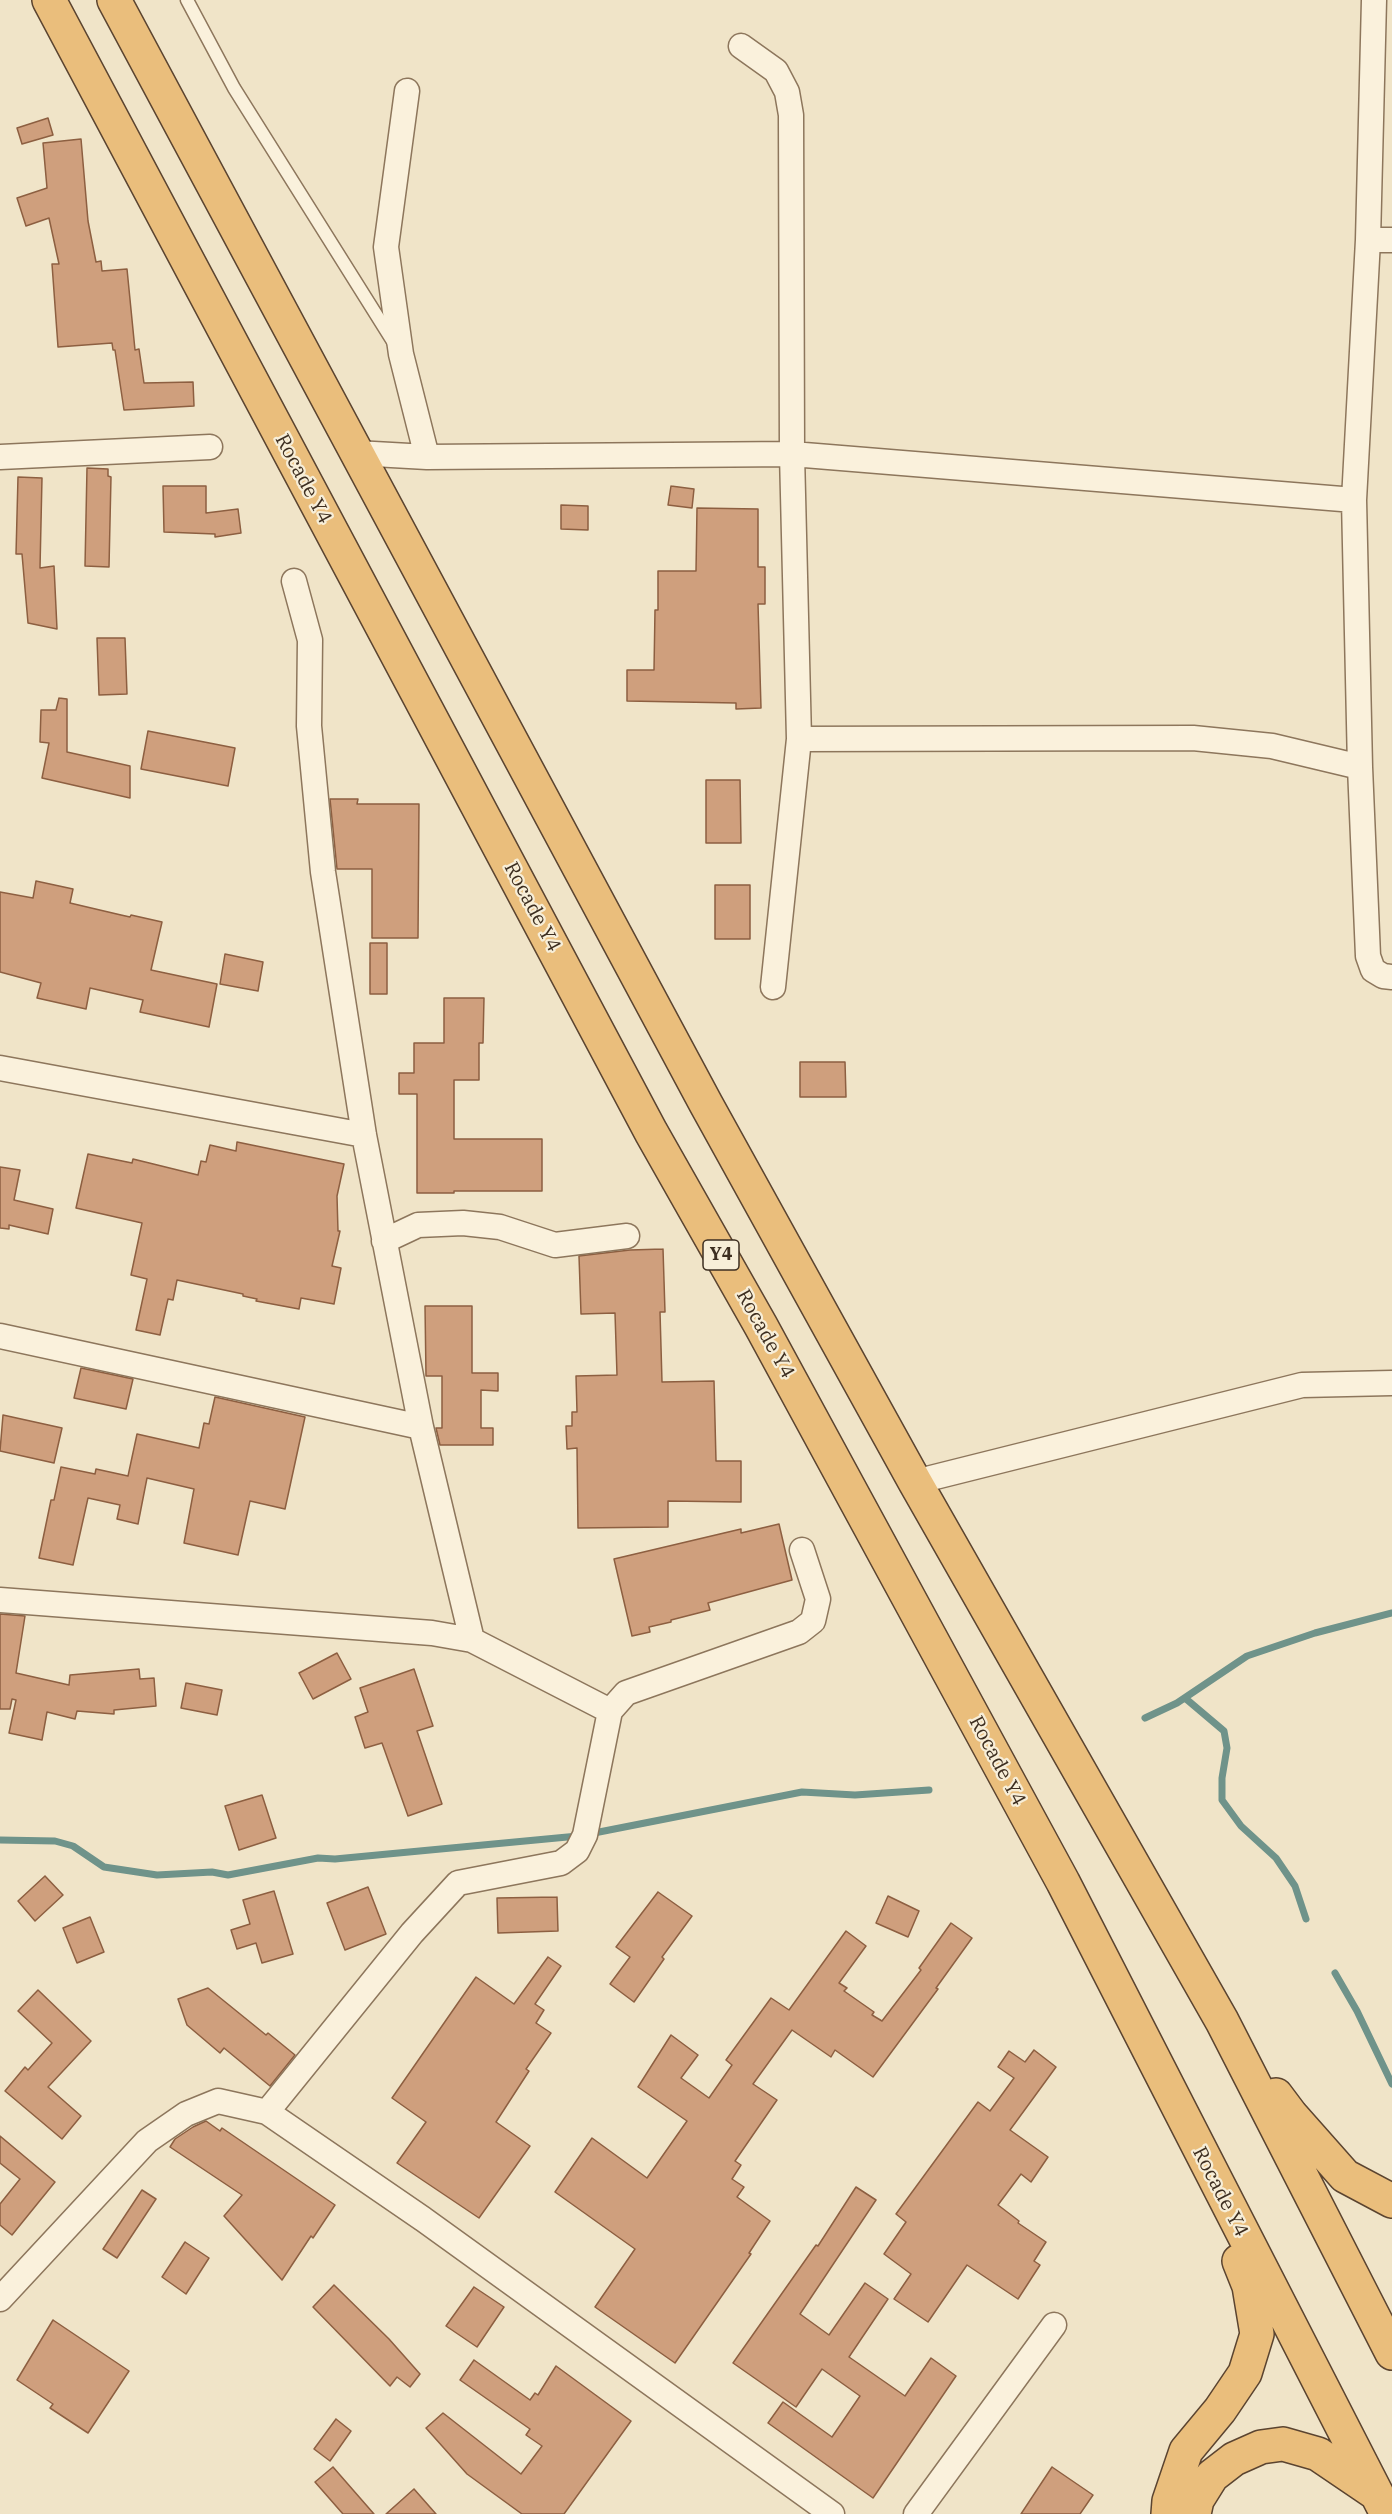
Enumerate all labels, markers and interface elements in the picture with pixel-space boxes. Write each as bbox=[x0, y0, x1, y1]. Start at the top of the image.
street label: Rocade Y4 bbox=[269, 430, 337, 528]
street label: Rocade Y4 bbox=[498, 858, 566, 956]
road number: Y4 bbox=[703, 1240, 739, 1270]
street label: Rocade Y4 bbox=[731, 1285, 799, 1383]
street label: Rocade Y4 bbox=[963, 1712, 1031, 1810]
street label: Rocade Y4 bbox=[1187, 2143, 1253, 2241]

